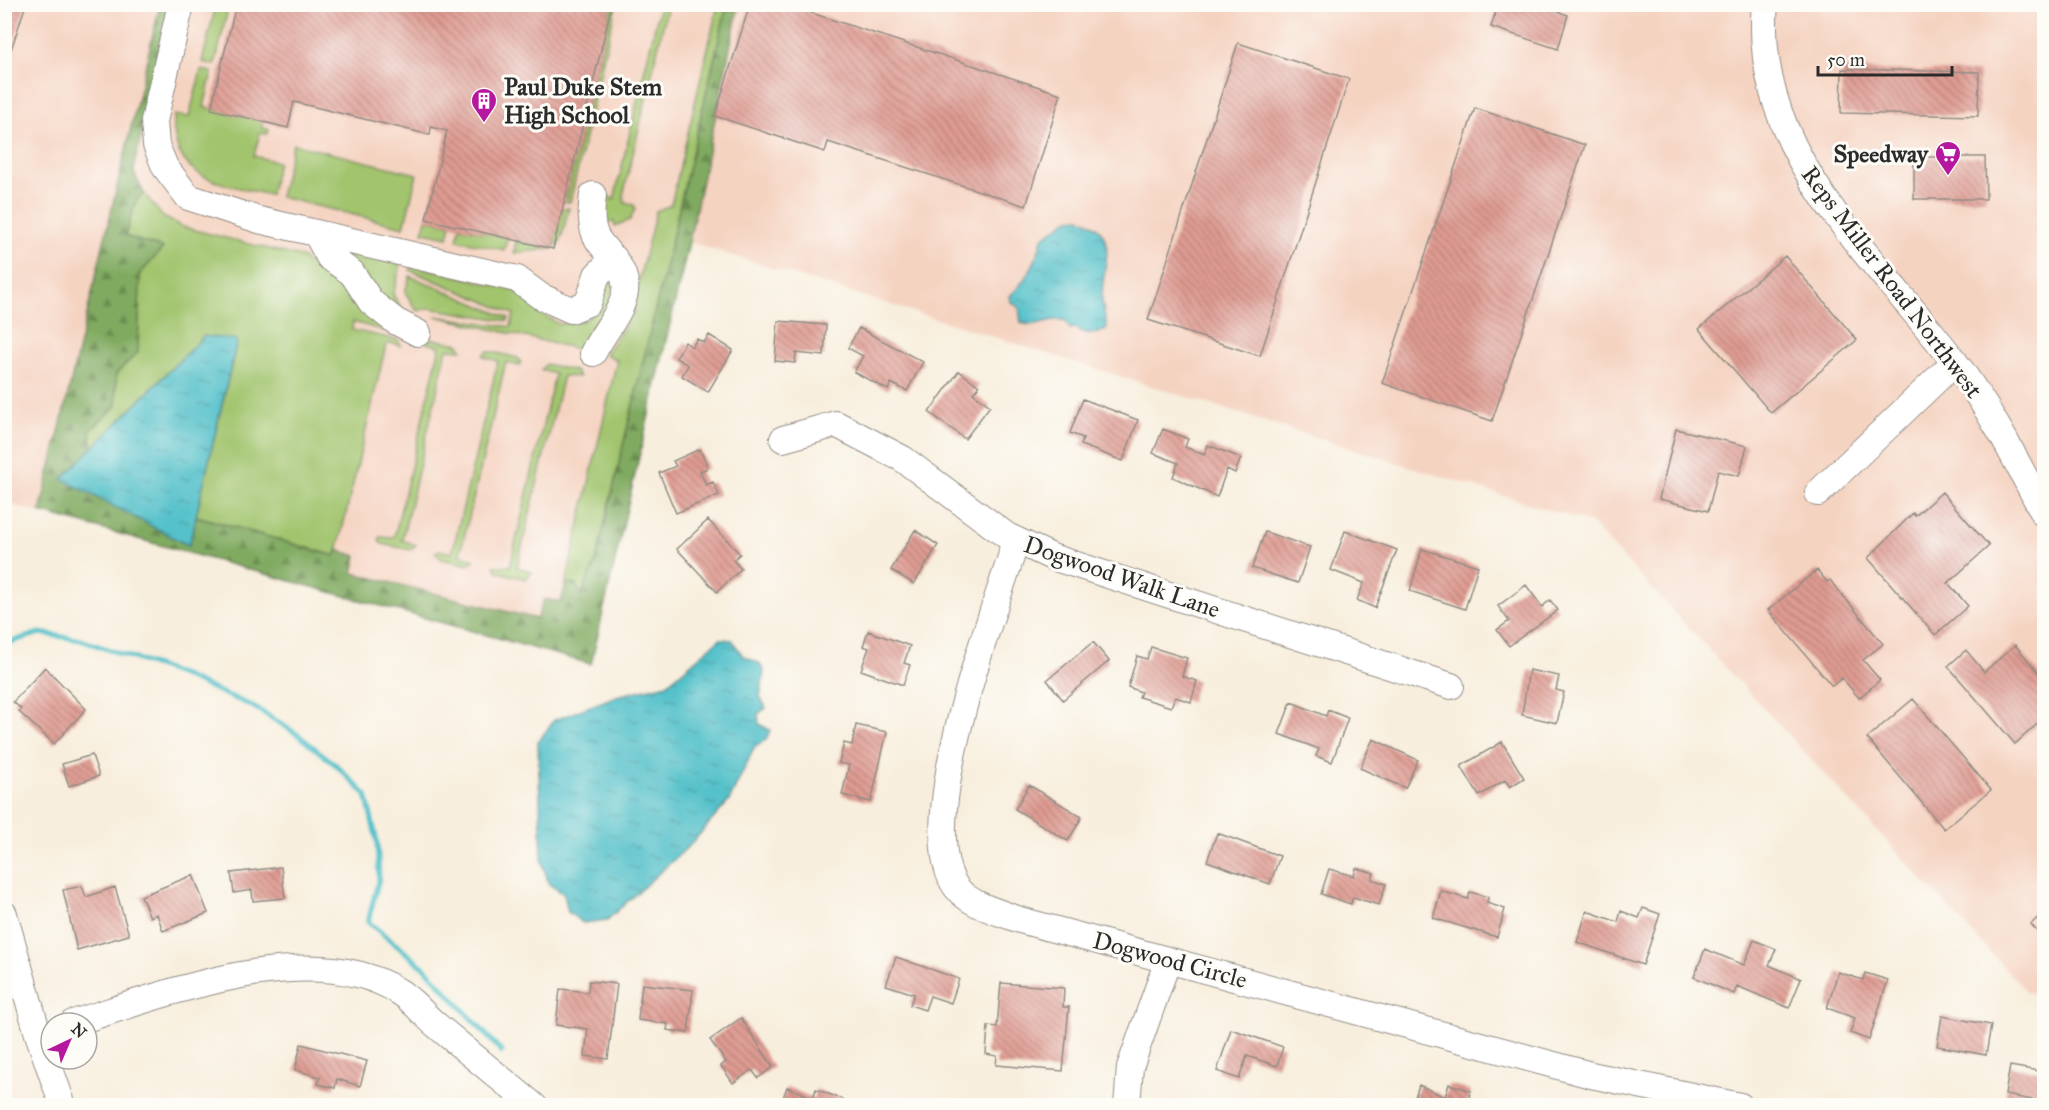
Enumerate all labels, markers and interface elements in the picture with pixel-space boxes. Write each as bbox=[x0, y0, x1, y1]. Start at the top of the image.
scale bar bbox=[1818, 39, 1952, 77]
text: 50 m bbox=[1827, 49, 1865, 71]
place label: Paul Duke Stem High School bbox=[504, 72, 663, 130]
building icon: Paul Duke Stem High School bbox=[469, 86, 499, 124]
place label: Speedway bbox=[1834, 139, 1930, 169]
supermarket icon: Speedway bbox=[1933, 139, 1963, 177]
street label: Reps Miller Road Northwest bbox=[1795, 160, 1989, 404]
street label: Dogwood Walk Lane bbox=[1020, 529, 1224, 625]
street label: Dogwood Circle bbox=[1090, 925, 1250, 995]
north arrow bbox=[39, 1011, 99, 1071]
text: N bbox=[68, 1019, 91, 1042]

